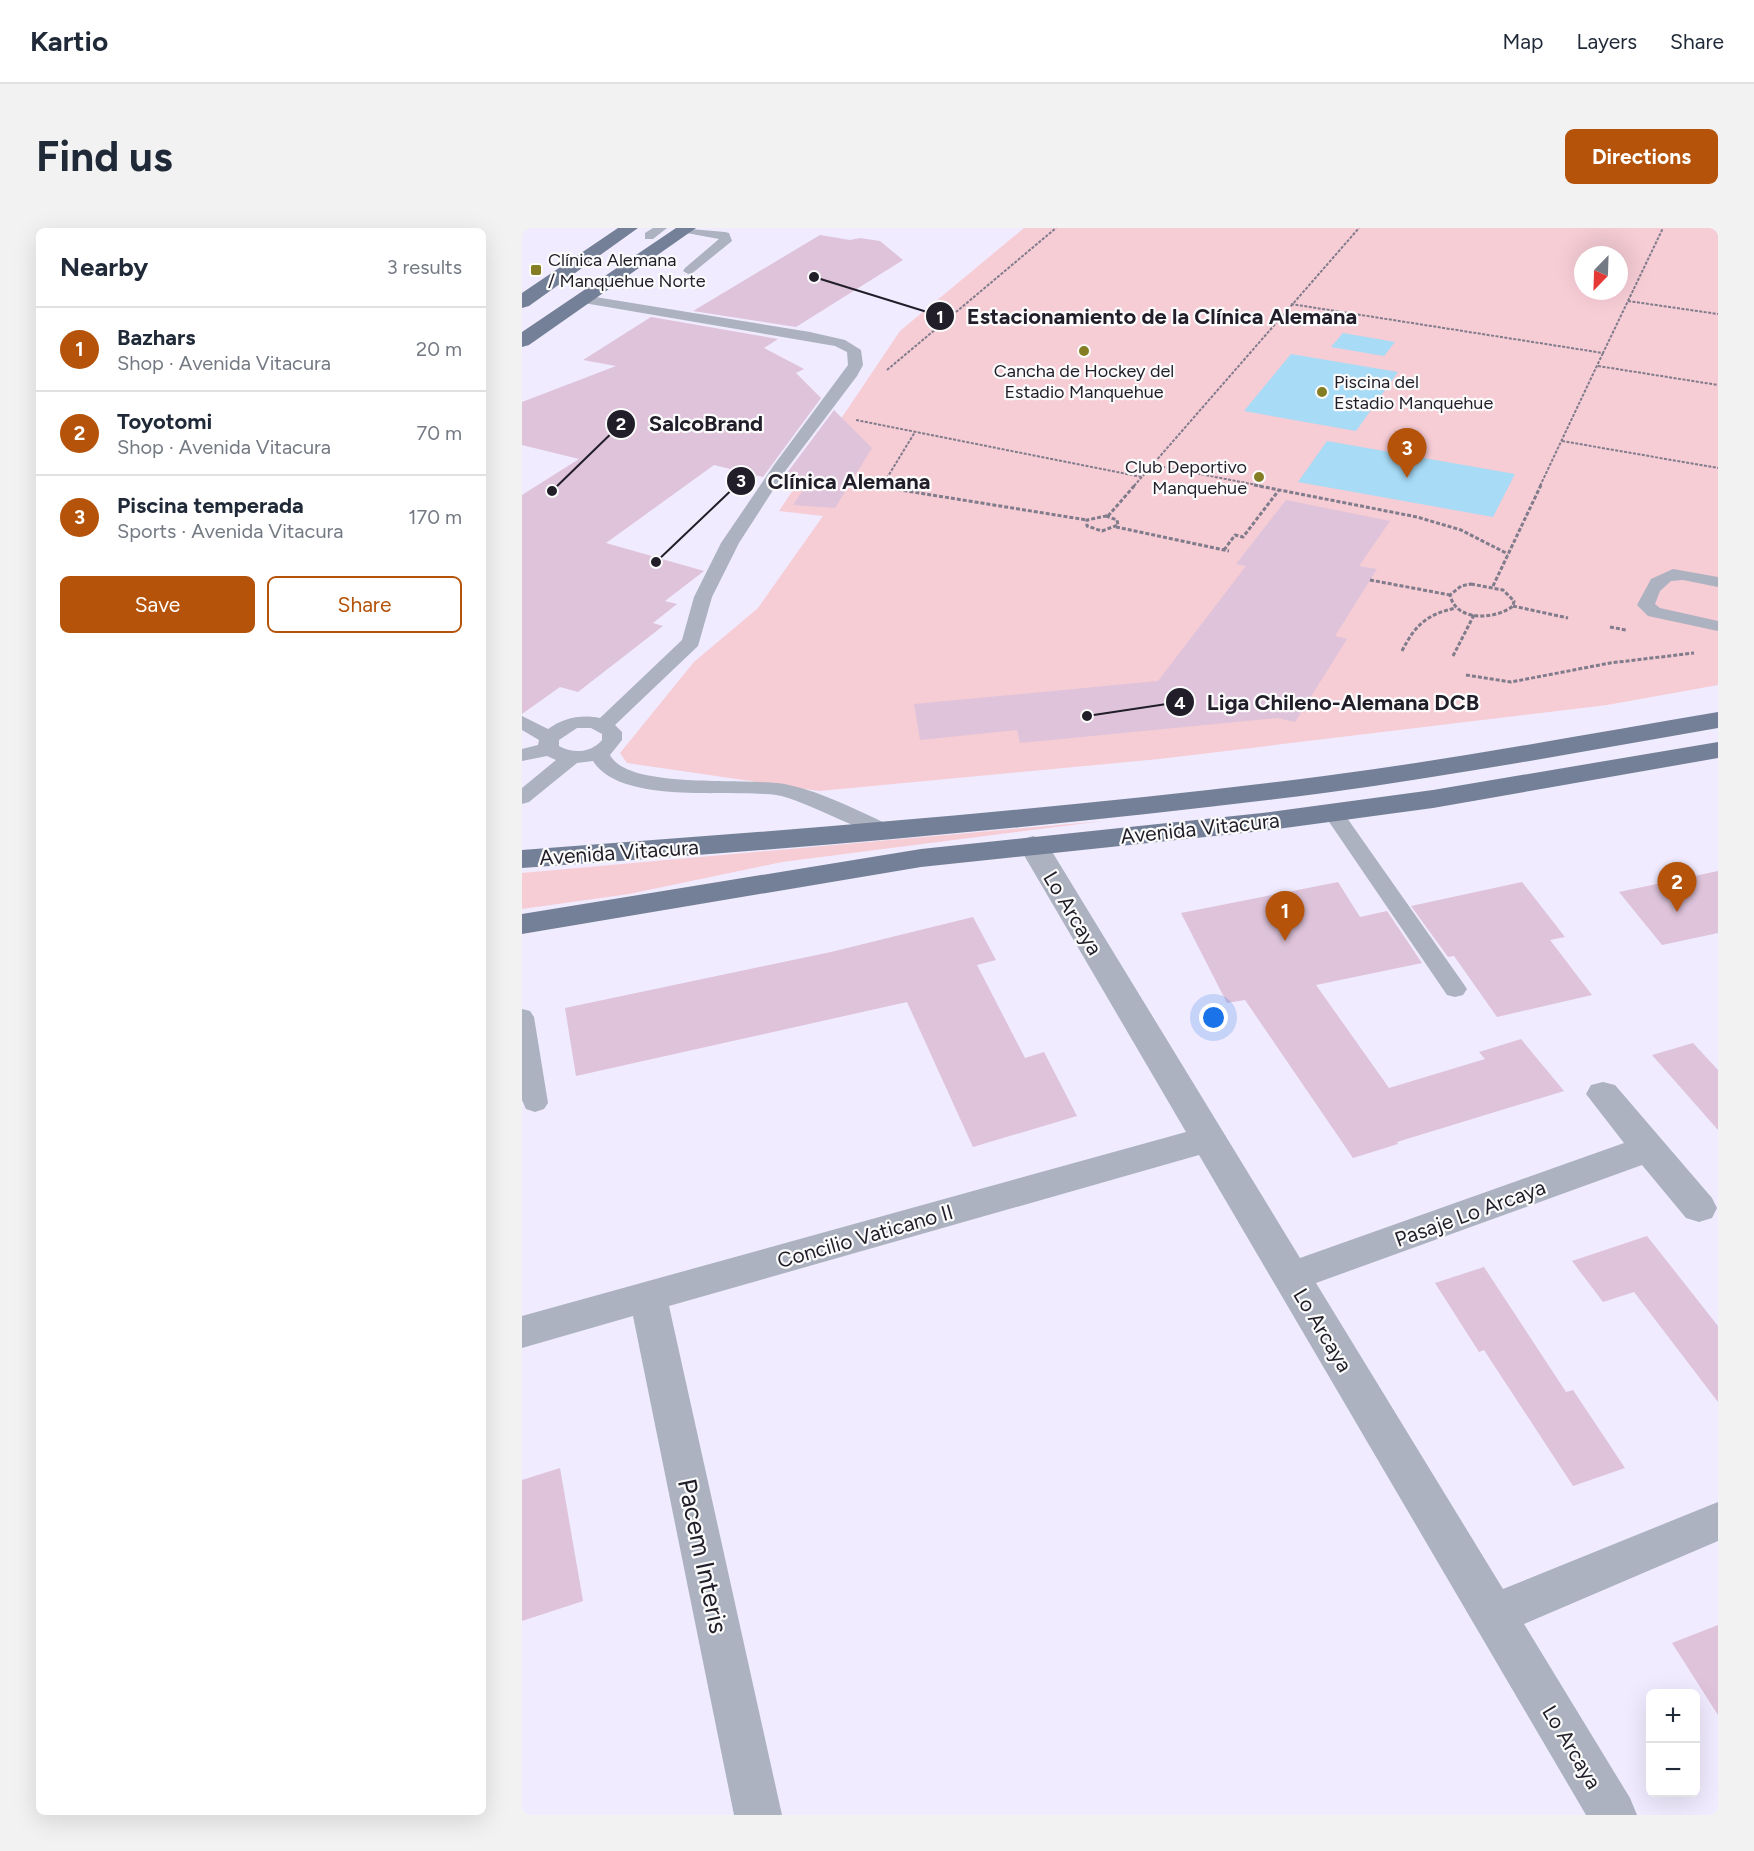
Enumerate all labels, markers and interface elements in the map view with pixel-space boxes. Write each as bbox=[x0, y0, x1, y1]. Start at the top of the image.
text: Kartio bbox=[30, 24, 108, 58]
text: Map bbox=[1503, 29, 1543, 54]
text: Layers bbox=[1576, 29, 1637, 54]
text: Share bbox=[1670, 29, 1724, 54]
button: Directions bbox=[1565, 129, 1718, 184]
text: Find us bbox=[36, 131, 173, 182]
north arrow bbox=[1574, 246, 1628, 300]
place label: Clínica Alemana / Manquehue Norte bbox=[548, 249, 706, 292]
text: Nearby bbox=[60, 251, 148, 283]
text: 3 results bbox=[387, 255, 462, 279]
marker: Clínica Alemana / Manquehue Norte bbox=[529, 263, 543, 277]
callout: Estacionamiento de la Clínica Alemana bbox=[925, 296, 1369, 336]
text: Estacionamiento de la Clínica Alemana bbox=[967, 303, 1357, 330]
text: 1 bbox=[936, 306, 944, 328]
text: Bazhars bbox=[117, 324, 196, 351]
text: 1 bbox=[75, 337, 84, 361]
text: 20 m bbox=[416, 337, 462, 361]
marker: Cancha de Hockey del Estadio Manquehue bbox=[1077, 344, 1091, 358]
text: Shop · Avenida Vitacura bbox=[117, 351, 331, 375]
place label: Cancha de Hockey del Estadio Manquehue bbox=[994, 360, 1174, 403]
place label: Piscina del Estadio Manquehue bbox=[1334, 371, 1493, 414]
marker: Piscina del Estadio Manquehue bbox=[1315, 385, 1329, 399]
callout: SalcoBrand bbox=[606, 404, 775, 444]
text: Toyotomi bbox=[117, 408, 212, 435]
text: SalcoBrand bbox=[649, 410, 763, 437]
text: 2 bbox=[616, 413, 626, 435]
text: 2 bbox=[74, 421, 85, 445]
text: 70 m bbox=[416, 421, 462, 445]
pin: 3 bbox=[1388, 428, 1426, 478]
text: Shop · Avenida Vitacura bbox=[117, 435, 331, 459]
place label: Club Deportivo Manquehue bbox=[1125, 456, 1247, 499]
callout: Clínica Alemana bbox=[726, 461, 942, 501]
text: Clínica Alemana bbox=[768, 468, 930, 495]
text: 3 bbox=[736, 470, 746, 492]
marker: Club Deportivo Manquehue bbox=[1252, 470, 1266, 484]
text: Piscina temperada bbox=[117, 492, 304, 519]
text: 3 bbox=[74, 505, 85, 529]
text: 170 m bbox=[408, 505, 462, 529]
text: Sports · Avenida Vitacura bbox=[117, 519, 344, 543]
button: Save bbox=[60, 576, 255, 633]
button: Share bbox=[267, 576, 462, 633]
callout: Liga Chileno-Alemana DCB bbox=[1165, 682, 1491, 722]
text: Liga Chileno-Alemana DCB bbox=[1207, 689, 1479, 716]
text: 4 bbox=[1174, 692, 1186, 714]
street label: Avenida Vitacura bbox=[1119, 807, 1281, 849]
street label: Avenida Vitacura bbox=[538, 834, 700, 870]
pin: 2 bbox=[1658, 862, 1696, 912]
street label: Lo Arcaya bbox=[1038, 867, 1108, 959]
pin: 1 bbox=[1266, 892, 1305, 941]
your location bbox=[1199, 1003, 1228, 1032]
street label: Pasaje Lo Arcaya bbox=[1391, 1174, 1549, 1252]
street label: Concilio Vaticano II bbox=[774, 1199, 956, 1273]
street label: Lo Arcaya bbox=[1288, 1284, 1358, 1376]
street label: Pacem Interis bbox=[671, 1476, 735, 1636]
map controls bbox=[1646, 1689, 1700, 1797]
button: + bbox=[1646, 1689, 1700, 1743]
street label: Lo Arcaya bbox=[1537, 1701, 1607, 1793]
button: − bbox=[1646, 1743, 1700, 1797]

